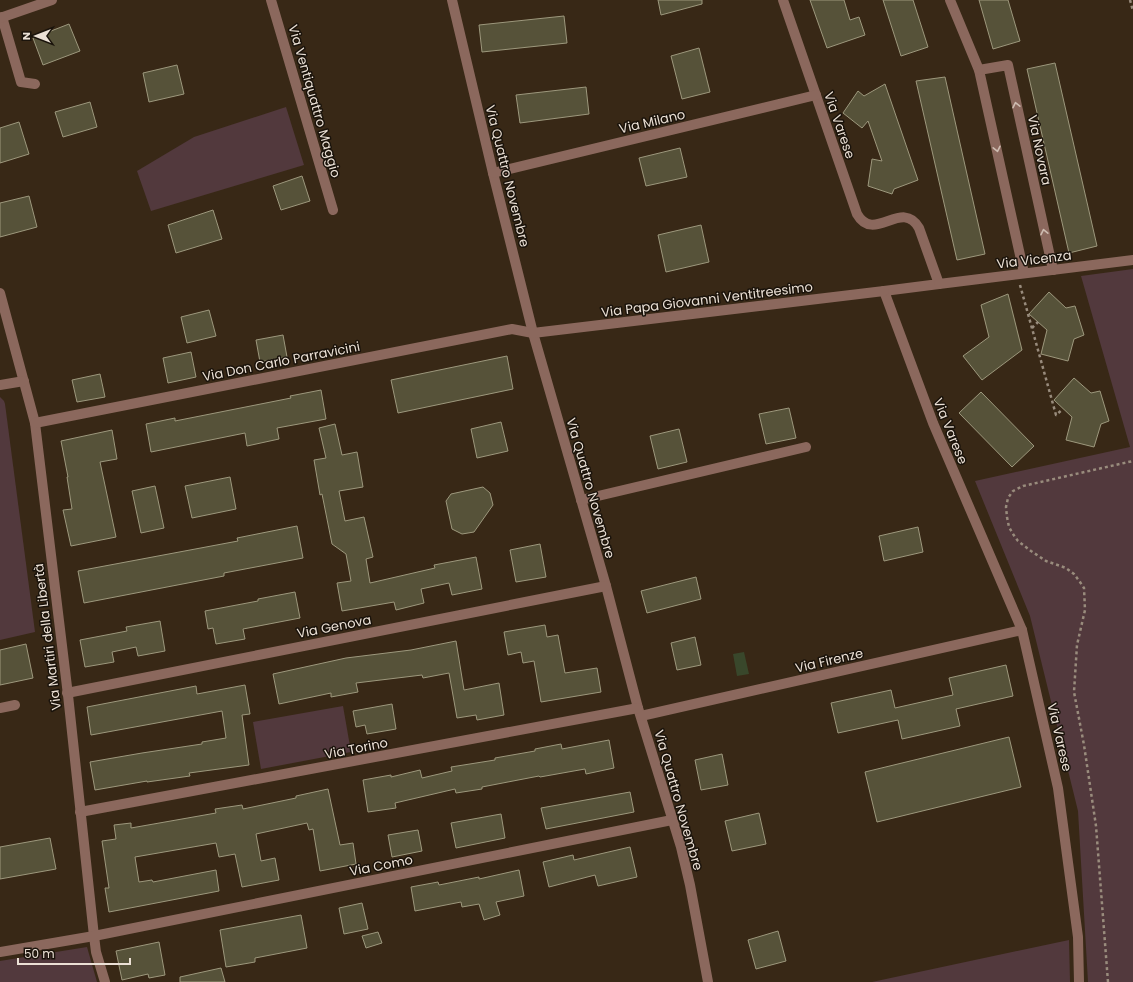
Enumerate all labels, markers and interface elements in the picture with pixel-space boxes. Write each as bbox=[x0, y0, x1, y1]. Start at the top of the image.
north arrow bbox=[16, 16, 56, 56]
street label: Via Ventiquattro Maggio bbox=[284, 22, 345, 180]
text: N bbox=[18, 32, 34, 40]
street label: Via Varese bbox=[819, 89, 860, 161]
one-way arrow bbox=[1013, 102, 1021, 108]
street label: Via Quattro Novembre bbox=[481, 103, 534, 249]
street label: Via Milano bbox=[617, 105, 687, 138]
street label: Via Novara bbox=[1023, 113, 1056, 187]
one-way arrow bbox=[992, 146, 1000, 152]
one-way arrow bbox=[1041, 229, 1049, 235]
street label: Via Vicenza bbox=[996, 245, 1073, 274]
street label: Via Papa Giovanni Ventitreesimo bbox=[600, 277, 814, 322]
street label: Via Don Carlo Parravicini bbox=[201, 337, 361, 386]
street label: Via Varese bbox=[929, 395, 972, 467]
street label: Via Quattro Novembre bbox=[561, 416, 620, 561]
street label: Via Martiri della Libertà bbox=[29, 562, 66, 712]
street label: Via Genova bbox=[295, 610, 373, 643]
street label: Via Firenze bbox=[793, 643, 865, 678]
street label: Via Varese bbox=[1042, 701, 1077, 773]
street label: Via Quattro Novembre bbox=[649, 728, 708, 873]
street label: Via Torino bbox=[323, 733, 389, 764]
street label: Via Como bbox=[348, 850, 414, 881]
scale bar bbox=[18, 940, 130, 966]
text: 50 m bbox=[24, 945, 55, 962]

